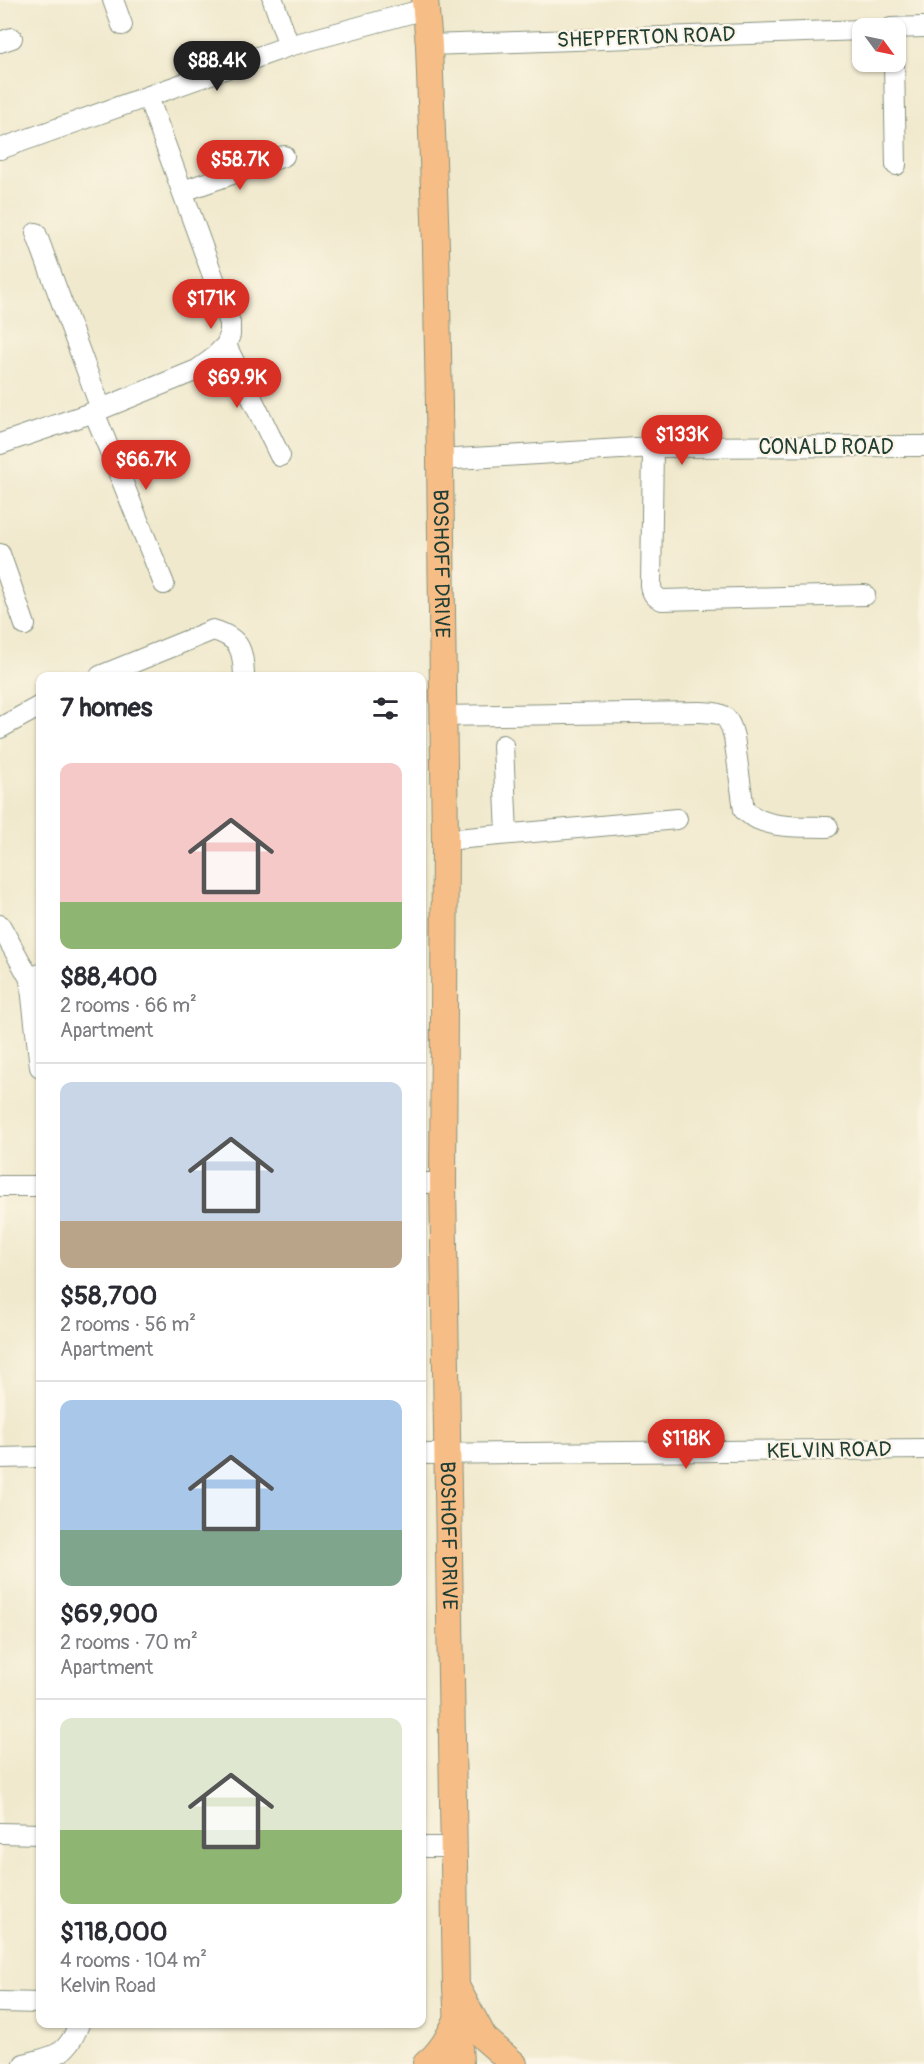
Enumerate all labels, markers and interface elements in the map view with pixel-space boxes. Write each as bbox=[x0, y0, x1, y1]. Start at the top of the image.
north arrow bbox=[852, 18, 906, 72]
map controls bbox=[852, 18, 906, 72]
street label: SHEPPERTON ROAD bbox=[556, 21, 736, 54]
pin: $88.4K bbox=[168, 41, 266, 92]
text: $88.4K bbox=[187, 48, 247, 73]
pin: $58.7K bbox=[191, 140, 289, 191]
text: $58.7K bbox=[211, 147, 269, 172]
pin: $171K bbox=[169, 279, 253, 330]
text: $171K bbox=[186, 286, 236, 311]
pin: $69.9K bbox=[188, 358, 286, 409]
text: $69.9K bbox=[207, 365, 267, 390]
pin: $133K bbox=[640, 415, 724, 466]
text: $133K bbox=[655, 422, 709, 447]
street label: CONALD ROAD bbox=[758, 434, 894, 461]
pin: $66.7K bbox=[97, 440, 195, 491]
text: $66.7K bbox=[115, 447, 177, 472]
street label: BOSHOFF DRIVE bbox=[426, 489, 455, 638]
text: 7 homes bbox=[60, 692, 152, 724]
icon: filters bbox=[369, 692, 402, 725]
icon: home bbox=[177, 802, 285, 910]
text: $88,400 bbox=[60, 961, 158, 993]
text: 2 rooms · 66 m² bbox=[60, 993, 197, 1018]
text: Apartment bbox=[60, 1018, 153, 1043]
icon: home bbox=[177, 1121, 285, 1229]
text: $58,700 bbox=[60, 1280, 157, 1312]
text: 2 rooms · 56 m² bbox=[60, 1312, 196, 1337]
text: Apartment bbox=[60, 1337, 153, 1362]
pin: $118K bbox=[644, 1419, 728, 1470]
text: $118K bbox=[662, 1426, 710, 1451]
street label: KELVIN ROAD bbox=[766, 1436, 892, 1465]
icon: home bbox=[177, 1439, 285, 1547]
street label: BOSHOFF DRIVE bbox=[433, 1461, 463, 1610]
text: $69,900 bbox=[60, 1598, 158, 1630]
text: 2 rooms · 70 m² bbox=[60, 1630, 198, 1655]
text: Apartment bbox=[60, 1655, 153, 1680]
icon: home bbox=[177, 1757, 285, 1865]
text: $118,000 bbox=[60, 1916, 167, 1948]
text: 4 rooms · 104 m² bbox=[60, 1948, 207, 1973]
text: Kelvin Road bbox=[60, 1973, 156, 1998]

